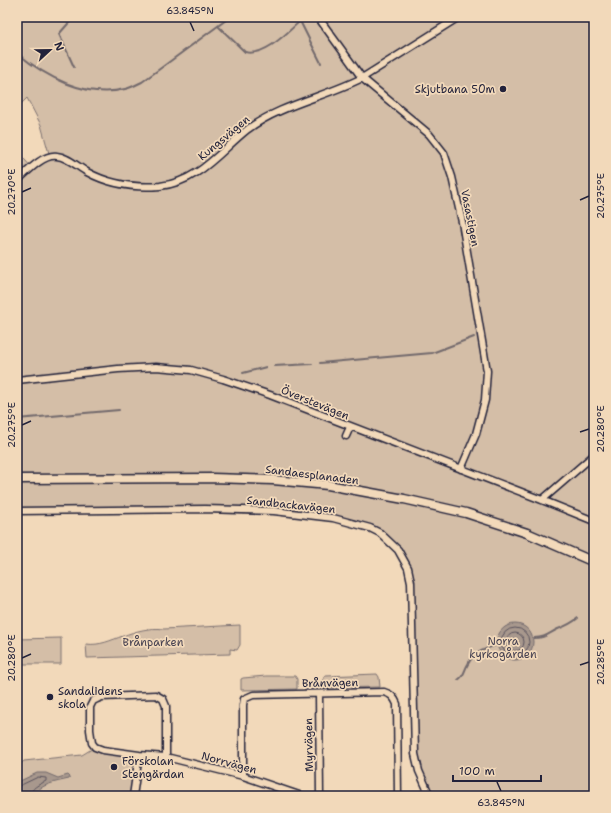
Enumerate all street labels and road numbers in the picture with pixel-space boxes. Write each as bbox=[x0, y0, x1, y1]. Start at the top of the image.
street label: Kungsvägen bbox=[195, 112, 253, 164]
street label: Vasastigen bbox=[457, 188, 483, 248]
street label: Överstevägen bbox=[279, 383, 351, 424]
street label: Sandaesplanaden bbox=[264, 462, 360, 488]
street label: Sandbackavägen bbox=[246, 493, 336, 517]
street label: Brånvägen bbox=[302, 675, 359, 691]
street label: Myrvägen bbox=[301, 718, 317, 772]
street label: Norrvägen bbox=[200, 748, 259, 778]

